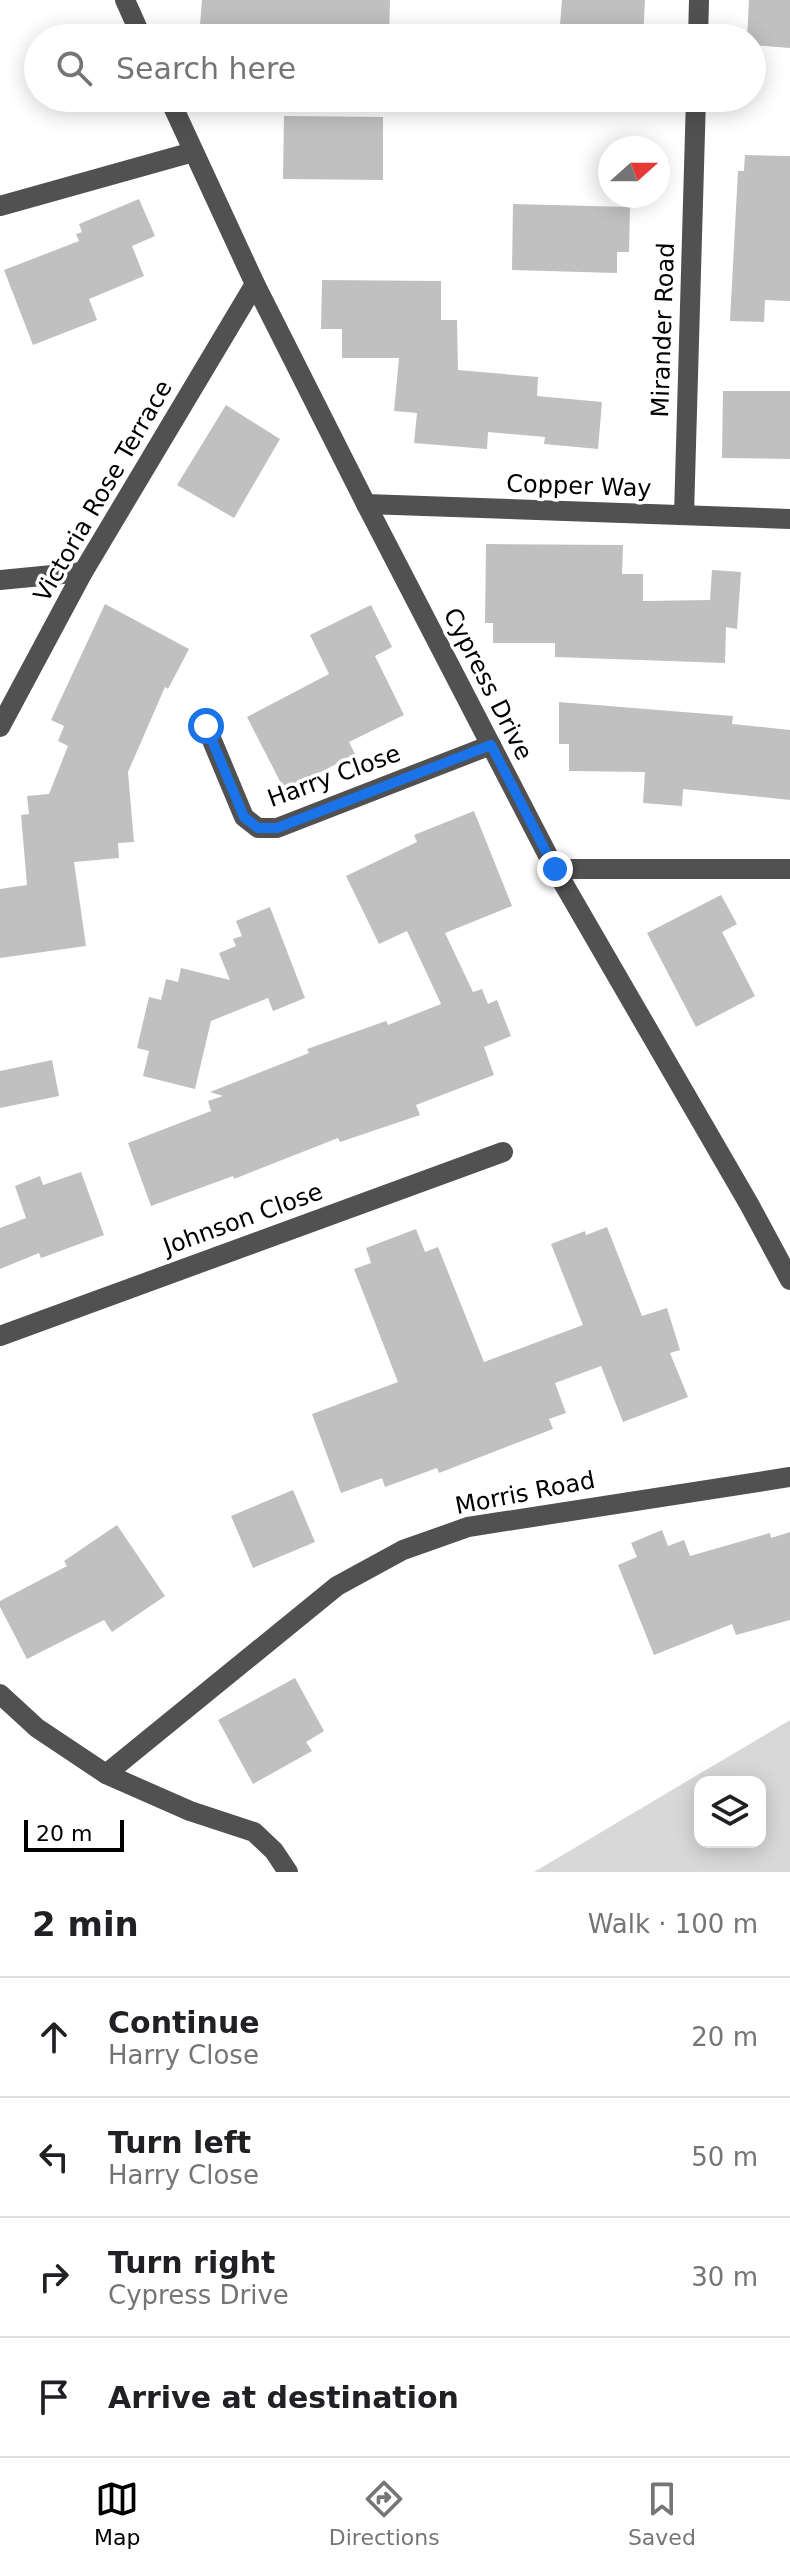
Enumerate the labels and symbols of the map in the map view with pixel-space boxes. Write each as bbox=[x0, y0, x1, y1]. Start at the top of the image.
north arrow bbox=[598, 136, 670, 208]
street label: Mirander Road bbox=[646, 242, 680, 418]
street label: Victoria Rose Terrace bbox=[28, 375, 178, 607]
street label: Copper Way bbox=[506, 469, 652, 503]
street label: Cypress Drive bbox=[438, 603, 538, 765]
route start bbox=[188, 708, 224, 744]
street label: Harry Close bbox=[264, 739, 404, 813]
route end bbox=[537, 851, 573, 887]
street label: Johnson Close bbox=[158, 1177, 327, 1261]
street label: Morris Road bbox=[453, 1466, 597, 1520]
scale bar bbox=[24, 1816, 124, 1852]

